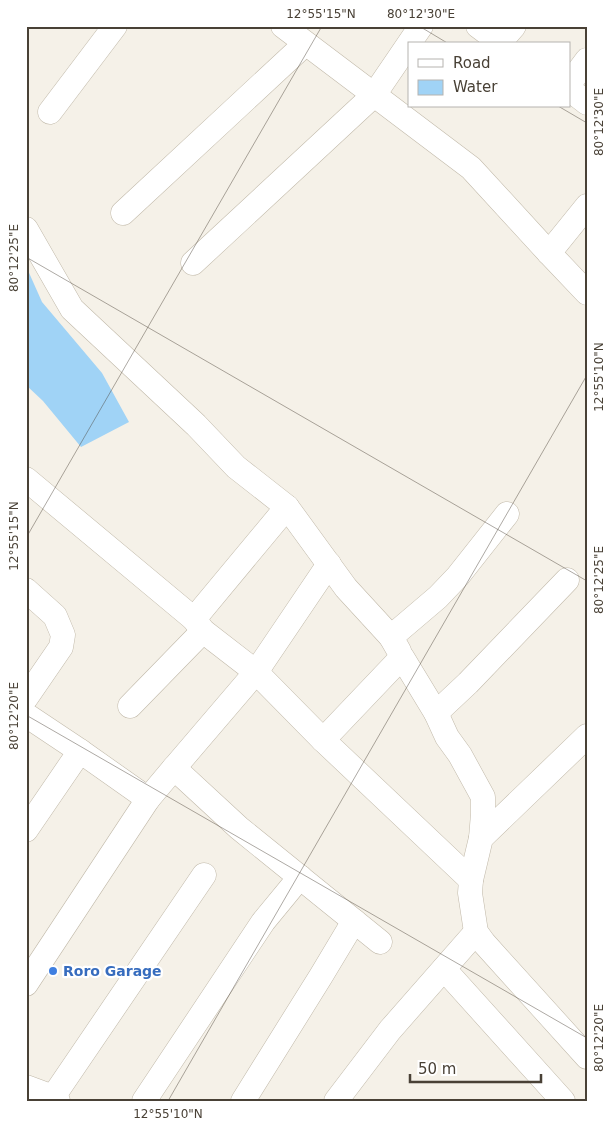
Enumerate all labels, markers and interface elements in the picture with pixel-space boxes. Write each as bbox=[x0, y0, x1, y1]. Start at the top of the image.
text: 12°55'15"N bbox=[286, 7, 356, 21]
text: 80°12'30"E bbox=[387, 7, 455, 21]
legend bbox=[408, 42, 570, 108]
text: Road bbox=[453, 54, 491, 72]
text: Water bbox=[453, 78, 498, 96]
text: 80°12'30"E bbox=[592, 88, 606, 156]
text: 80°12'25"E bbox=[7, 224, 21, 292]
text: 12°55'10"N bbox=[592, 342, 606, 412]
text: 12°55'15"N bbox=[7, 501, 21, 571]
text: 80°12'25"E bbox=[592, 546, 606, 614]
text: 80°12'20"E bbox=[7, 682, 21, 750]
place label: Roro Garage bbox=[63, 963, 162, 979]
marker: Roro Garage bbox=[47, 965, 59, 977]
text: 80°12'20"E bbox=[592, 1004, 606, 1072]
scale bar bbox=[410, 1052, 542, 1084]
text: 50 m bbox=[418, 1060, 456, 1078]
text: 12°55'10"N bbox=[133, 1107, 203, 1121]

